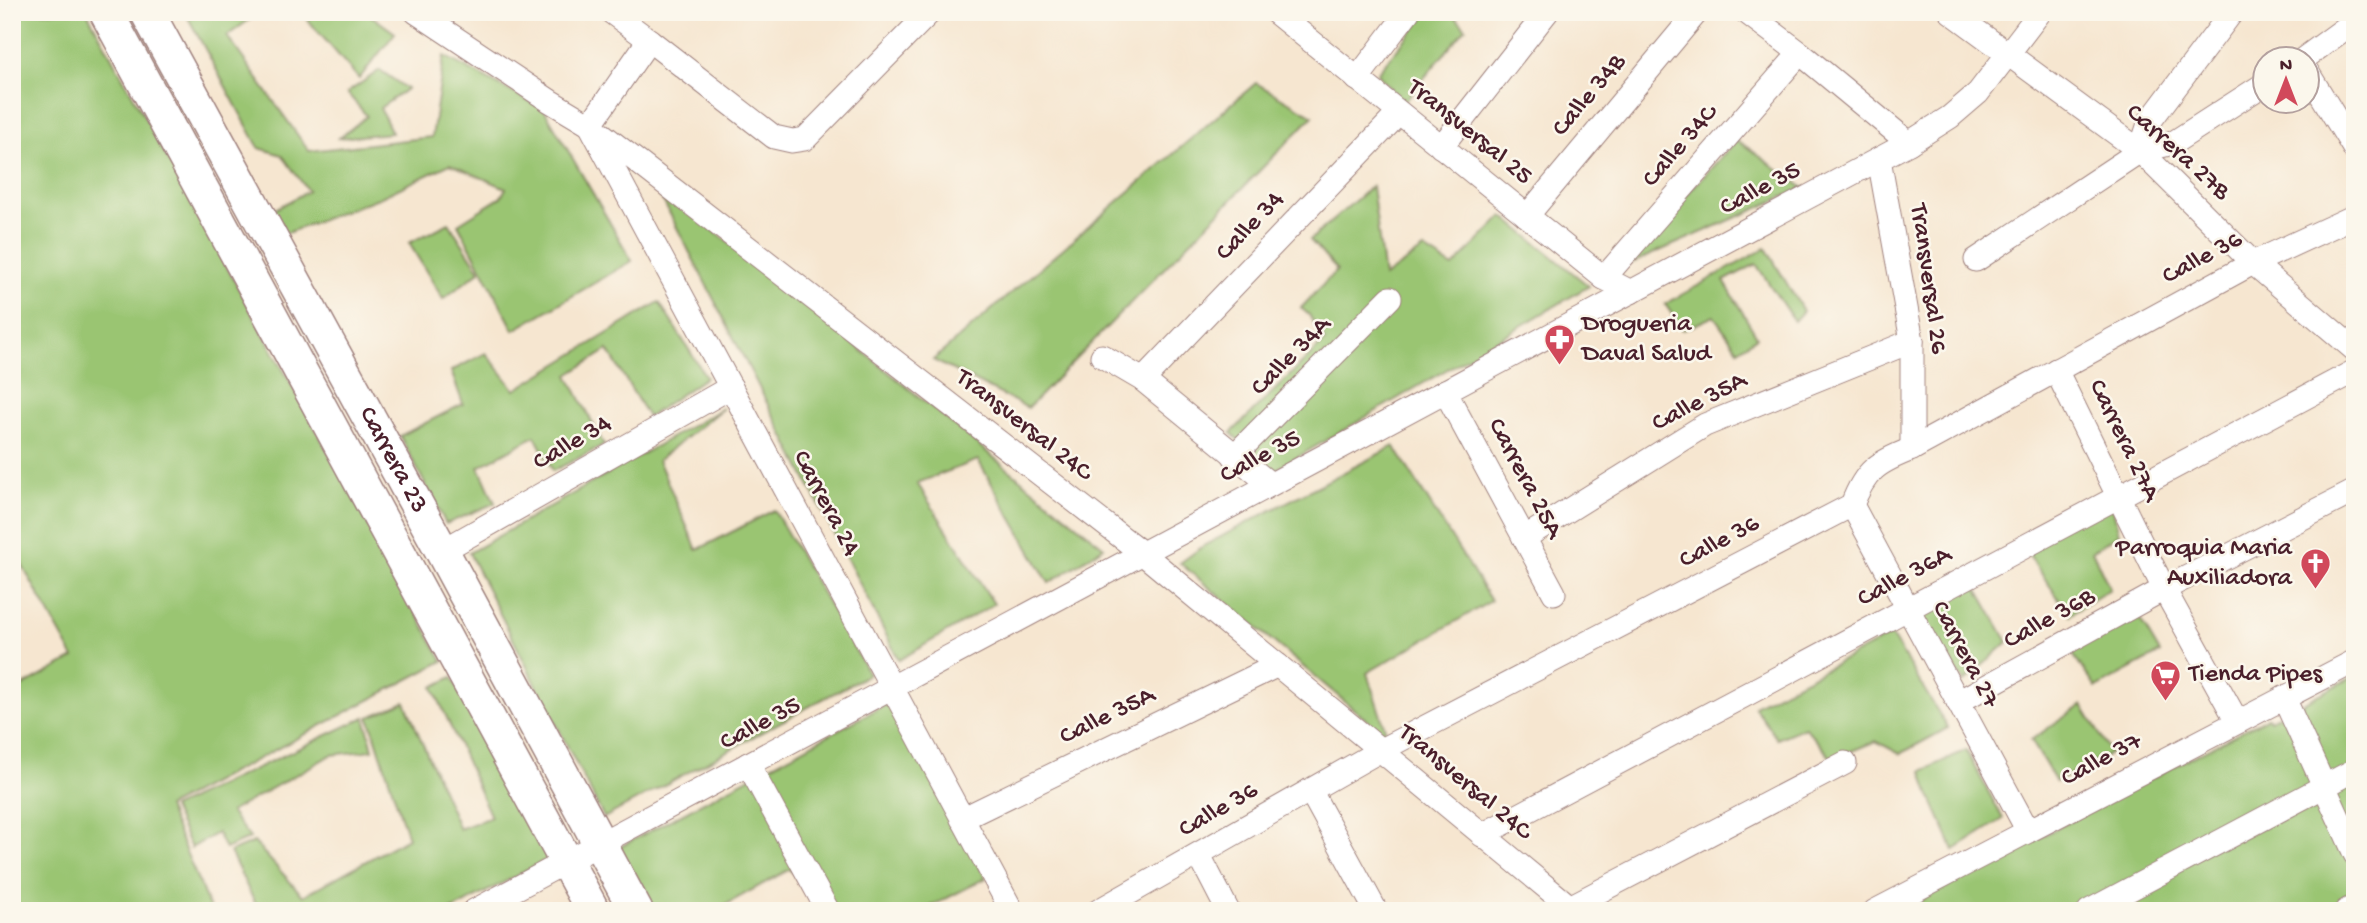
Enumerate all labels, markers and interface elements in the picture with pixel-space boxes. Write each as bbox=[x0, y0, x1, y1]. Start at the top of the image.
north arrow bbox=[2252, 46, 2322, 116]
street label: Calle 34B bbox=[1546, 48, 1634, 144]
text: N bbox=[2280, 55, 2292, 78]
street label: Transversal 25 bbox=[1399, 72, 1538, 193]
street label: Calle 34C bbox=[1637, 98, 1727, 195]
street label: Carrera 27B bbox=[2118, 98, 2236, 208]
street label: Calle 35 bbox=[1715, 156, 1807, 224]
street label: Calle 34 bbox=[1210, 186, 1292, 268]
street label: Transversal 26 bbox=[1901, 200, 1953, 357]
street label: Calle 36 bbox=[2158, 225, 2249, 293]
street label: Calle 34A bbox=[1245, 309, 1340, 404]
place label: Drogueria Daval Salud bbox=[1580, 310, 1713, 371]
pharmacy icon: Drogueria Daval Salud bbox=[1542, 323, 1576, 367]
street label: Transversal 24C bbox=[947, 362, 1099, 490]
street label: Calle 35A bbox=[1647, 365, 1754, 440]
street label: Carrera 27A bbox=[2080, 375, 2167, 508]
street label: Carrera 23 bbox=[351, 402, 434, 519]
street label: Calle 34 bbox=[528, 409, 618, 479]
street label: Carrera 25A bbox=[1479, 413, 1569, 546]
street label: Calle 35 bbox=[1215, 424, 1307, 492]
street label: Carrera 24 bbox=[784, 446, 866, 562]
street label: Calle 36 bbox=[1675, 509, 1766, 577]
place label: Parroquia Maria Auxiliadora bbox=[2115, 534, 2294, 595]
street label: Calle 36A bbox=[1853, 540, 1959, 616]
church icon: Parroquia Maria Auxiliadora bbox=[2298, 547, 2332, 591]
street label: Calle 36B bbox=[1999, 582, 2102, 658]
street label: Carrera 27 bbox=[1923, 596, 2006, 715]
supermarket icon: Tienda Pipes bbox=[2149, 658, 2183, 702]
place label: Tienda Pipes bbox=[2187, 660, 2323, 691]
street label: Calle 35A bbox=[1055, 680, 1162, 753]
street label: Calle 35 bbox=[715, 691, 807, 759]
street label: Transversal 24C bbox=[1389, 717, 1539, 849]
street label: Calle 37 bbox=[2057, 726, 2149, 795]
street label: Calle 36 bbox=[1174, 776, 1265, 846]

